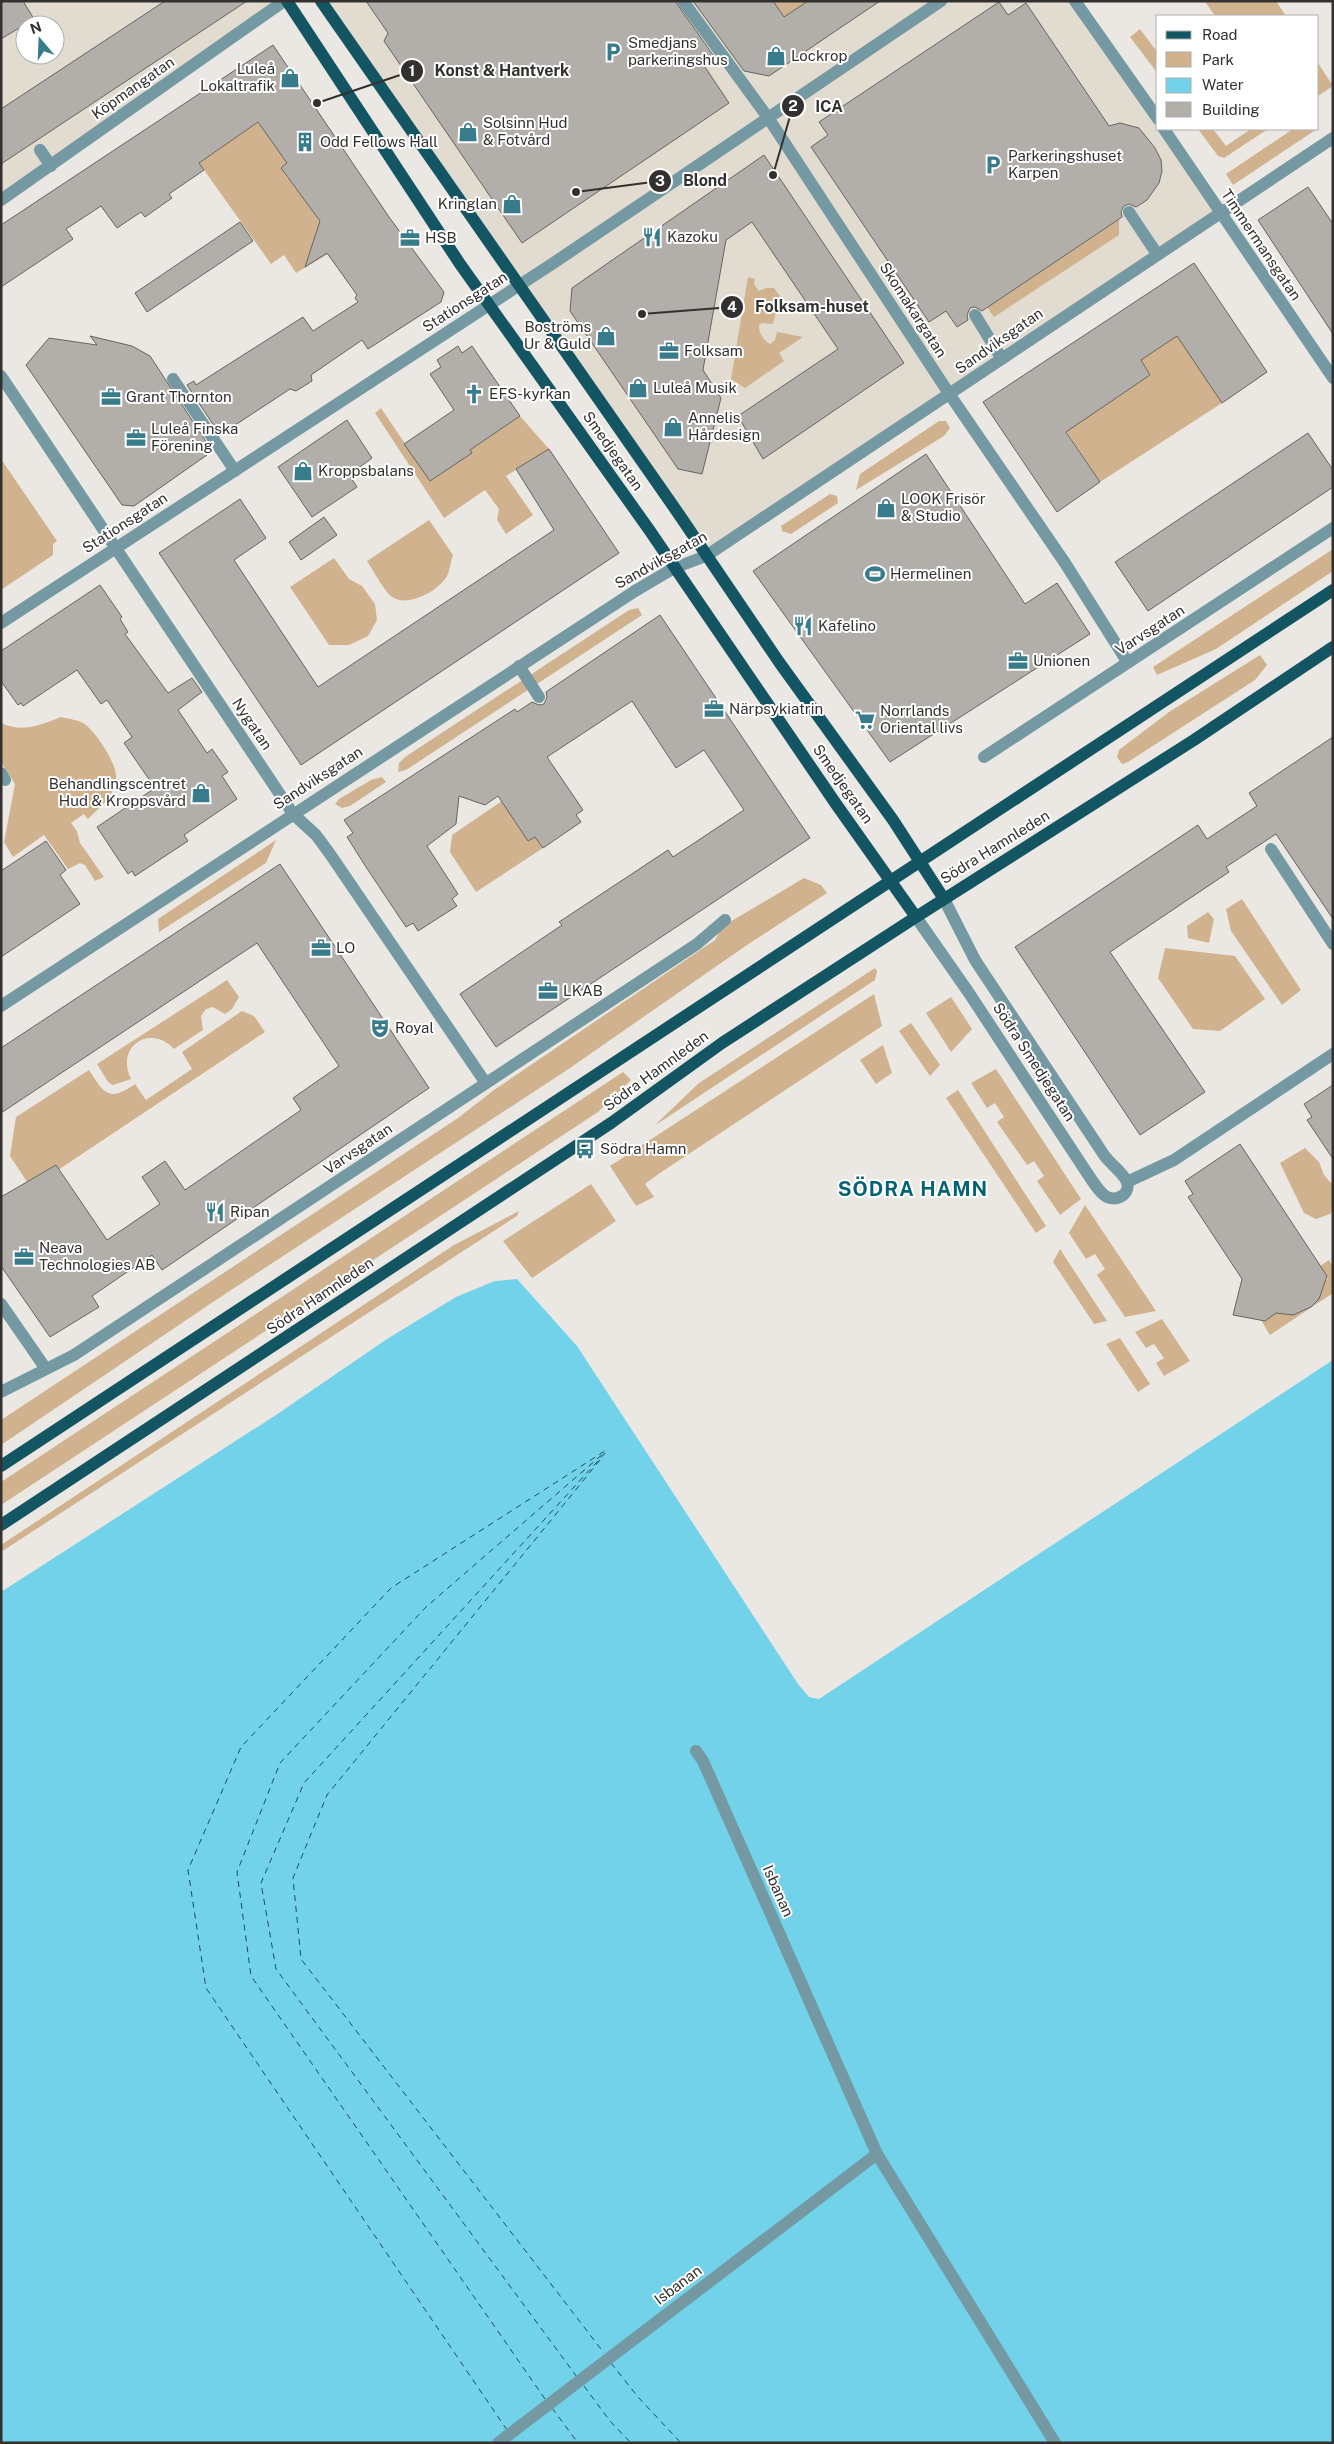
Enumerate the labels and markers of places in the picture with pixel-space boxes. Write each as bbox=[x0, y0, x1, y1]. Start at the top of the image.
place label: Smedjans parkeringshus bbox=[628, 34, 728, 68]
parking icon: Smedjans parkeringshus bbox=[602, 41, 624, 63]
shop icon: Lockrop bbox=[765, 45, 787, 67]
place label: Lockrop bbox=[791, 47, 848, 64]
callout: Konst & Hantverk bbox=[400, 55, 580, 86]
place label: Luleå Lokaltrafik bbox=[200, 60, 275, 94]
shop icon: Luleå Lokaltrafik bbox=[279, 67, 301, 89]
callout: ICA bbox=[780, 91, 853, 122]
place label: Solsinn Hud & Fotvård bbox=[483, 114, 567, 148]
shop icon: Solsinn Hud & Fotvård bbox=[457, 121, 479, 143]
building icon: Odd Fellows Hall bbox=[294, 131, 316, 153]
place label: Odd Fellows Hall bbox=[320, 133, 438, 150]
place label: Parkeringshuset Karpen bbox=[1008, 147, 1122, 181]
parking icon: Parkeringshuset Karpen bbox=[982, 154, 1004, 176]
callout: Blond bbox=[648, 165, 737, 196]
shop icon: Kringlan bbox=[501, 193, 523, 215]
place label: Kringlan bbox=[438, 195, 497, 212]
restaurant icon: Kazoku bbox=[641, 226, 663, 248]
office icon: HSB bbox=[399, 227, 421, 249]
place label: Kazoku bbox=[667, 228, 718, 245]
place label: HSB bbox=[425, 229, 457, 246]
callout: Folksam-huset bbox=[720, 291, 879, 322]
place label: Boströms Ur & Guld bbox=[524, 318, 591, 352]
shop icon: Boströms Ur & Guld bbox=[595, 325, 617, 347]
office icon: Folksam bbox=[658, 340, 680, 362]
place label: Folksam bbox=[684, 342, 743, 359]
shop icon: Luleå Musik bbox=[627, 377, 649, 399]
place label: Luleå Musik bbox=[653, 379, 737, 396]
church icon: EFS-kyrkan bbox=[463, 383, 485, 405]
place label: EFS-kyrkan bbox=[489, 385, 571, 402]
office icon: Grant Thornton bbox=[100, 386, 122, 408]
place label: Grant Thornton bbox=[126, 388, 232, 405]
place label: Annelis Hårdesign bbox=[688, 409, 760, 443]
shop icon: Annelis Hårdesign bbox=[662, 416, 684, 438]
place label: Luleå Finska Förening bbox=[151, 420, 238, 454]
office icon: Luleå Finska Förening bbox=[125, 427, 147, 449]
shop icon: Kroppsbalans bbox=[292, 460, 314, 482]
place label: Kroppsbalans bbox=[318, 462, 414, 479]
place label: LOOK Frisör & Studio bbox=[901, 490, 986, 524]
shop icon: LOOK Frisör & Studio bbox=[875, 497, 897, 519]
sports icon: Hermelinen bbox=[864, 563, 886, 585]
place label: Hermelinen bbox=[890, 565, 971, 582]
restaurant icon: Kafelino bbox=[792, 615, 814, 637]
place label: Kafelino bbox=[818, 617, 876, 634]
office icon: Unionen bbox=[1007, 650, 1029, 672]
place label: Unionen bbox=[1033, 652, 1090, 669]
office icon: Närpsykiatrin bbox=[703, 698, 725, 720]
place label: Närpsykiatrin bbox=[729, 700, 823, 717]
place label: Norrlands Oriental livs bbox=[880, 702, 963, 736]
supermarket icon: Norrlands Oriental livs bbox=[854, 709, 876, 731]
place label: Behandlingscentret Hud & Kroppsvård bbox=[49, 775, 186, 809]
shop icon: Behandlingscentret Hud & Kroppsvård bbox=[190, 782, 212, 804]
office icon: LO bbox=[310, 937, 332, 959]
place label: LO bbox=[336, 939, 355, 956]
office icon: LKAB bbox=[537, 980, 559, 1002]
place label: LKAB bbox=[563, 982, 603, 999]
theatre icon: Royal bbox=[369, 1017, 391, 1039]
place label: Royal bbox=[395, 1019, 434, 1036]
bus stop icon: Södra Hamn bbox=[574, 1138, 596, 1160]
place label: Södra Hamn bbox=[600, 1140, 686, 1157]
restaurant icon: Ripan bbox=[204, 1201, 226, 1223]
place label: Ripan bbox=[230, 1203, 270, 1220]
place label: Neava Technologies AB bbox=[39, 1239, 155, 1273]
office icon: Neava Technologies AB bbox=[13, 1246, 35, 1268]

